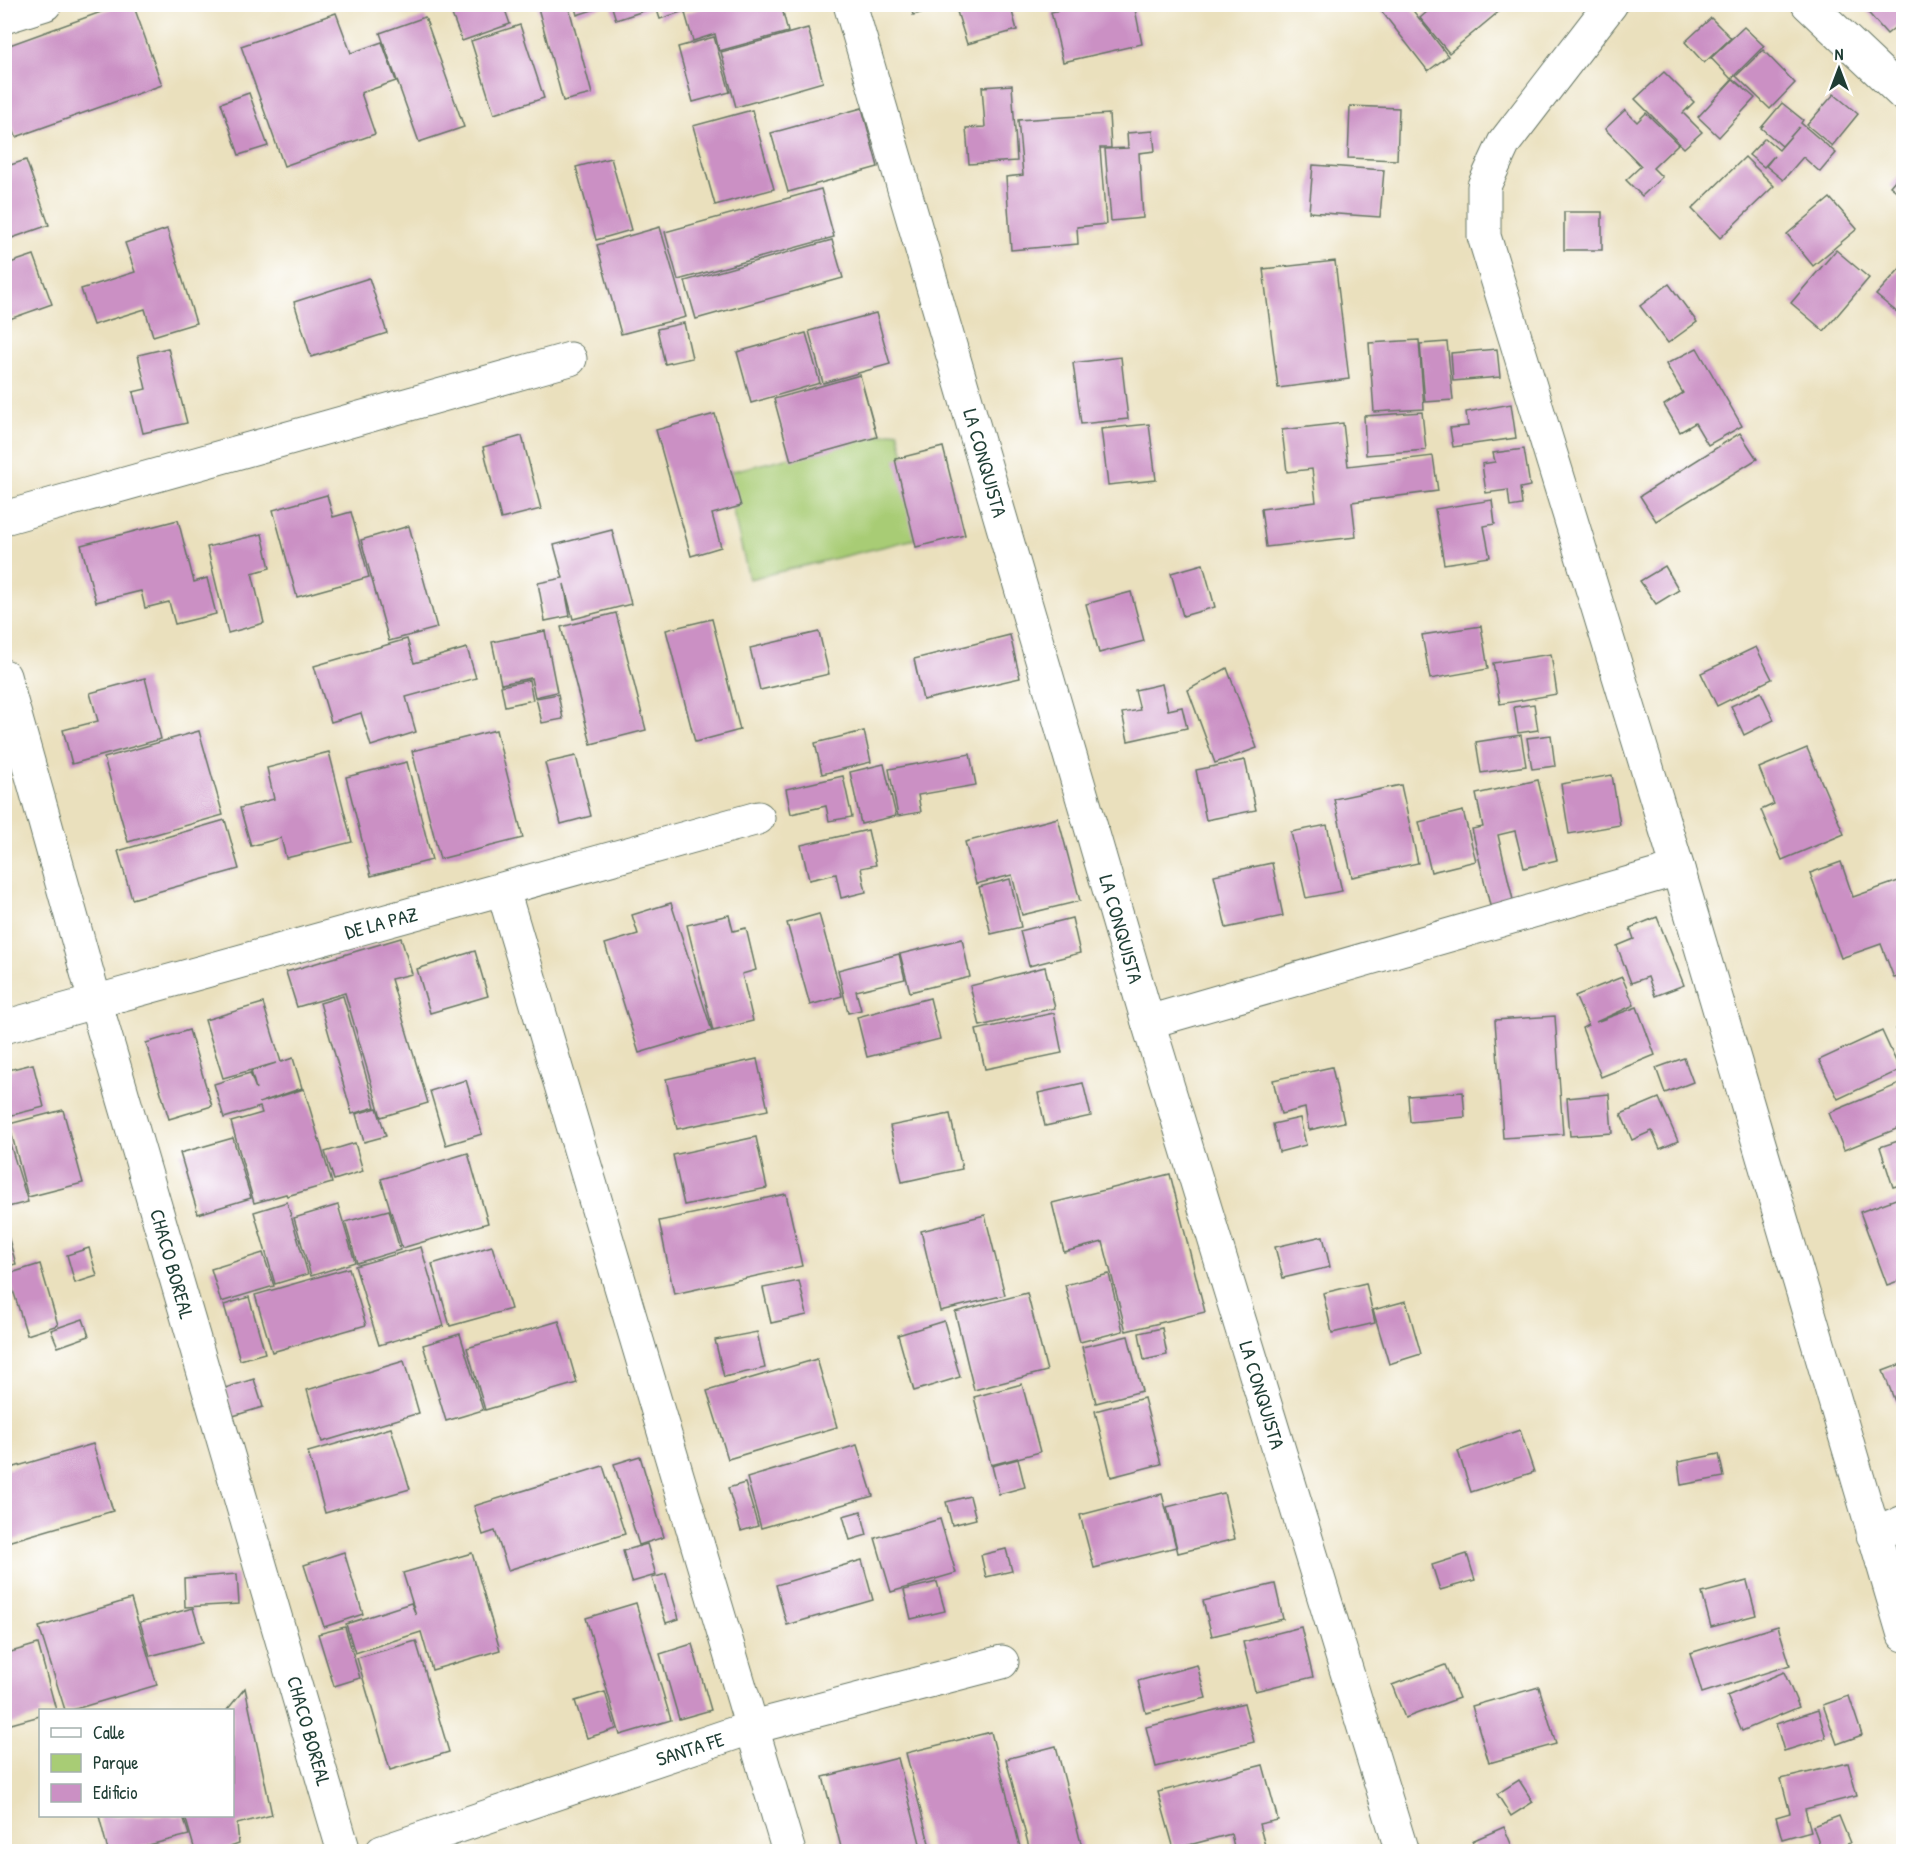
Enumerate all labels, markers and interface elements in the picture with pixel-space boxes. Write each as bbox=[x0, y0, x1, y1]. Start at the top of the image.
north arrow bbox=[1809, 39, 1869, 99]
text: N bbox=[1835, 43, 1844, 65]
street label: LA CONQUISTA bbox=[957, 405, 1014, 520]
street label: LA CONQUISTA bbox=[1093, 871, 1150, 986]
street label: DE LA PAZ bbox=[342, 900, 420, 945]
street label: CHACO BOREAL bbox=[144, 1206, 201, 1322]
street label: LA CONQUISTA bbox=[1233, 1338, 1292, 1452]
street label: CHACO BOREAL bbox=[281, 1673, 338, 1789]
legend bbox=[39, 1709, 234, 1817]
text: Calle bbox=[93, 1720, 125, 1745]
street label: SANTA FE bbox=[653, 1725, 727, 1772]
text: Parque bbox=[93, 1750, 138, 1775]
text: Edificio bbox=[93, 1780, 137, 1805]

